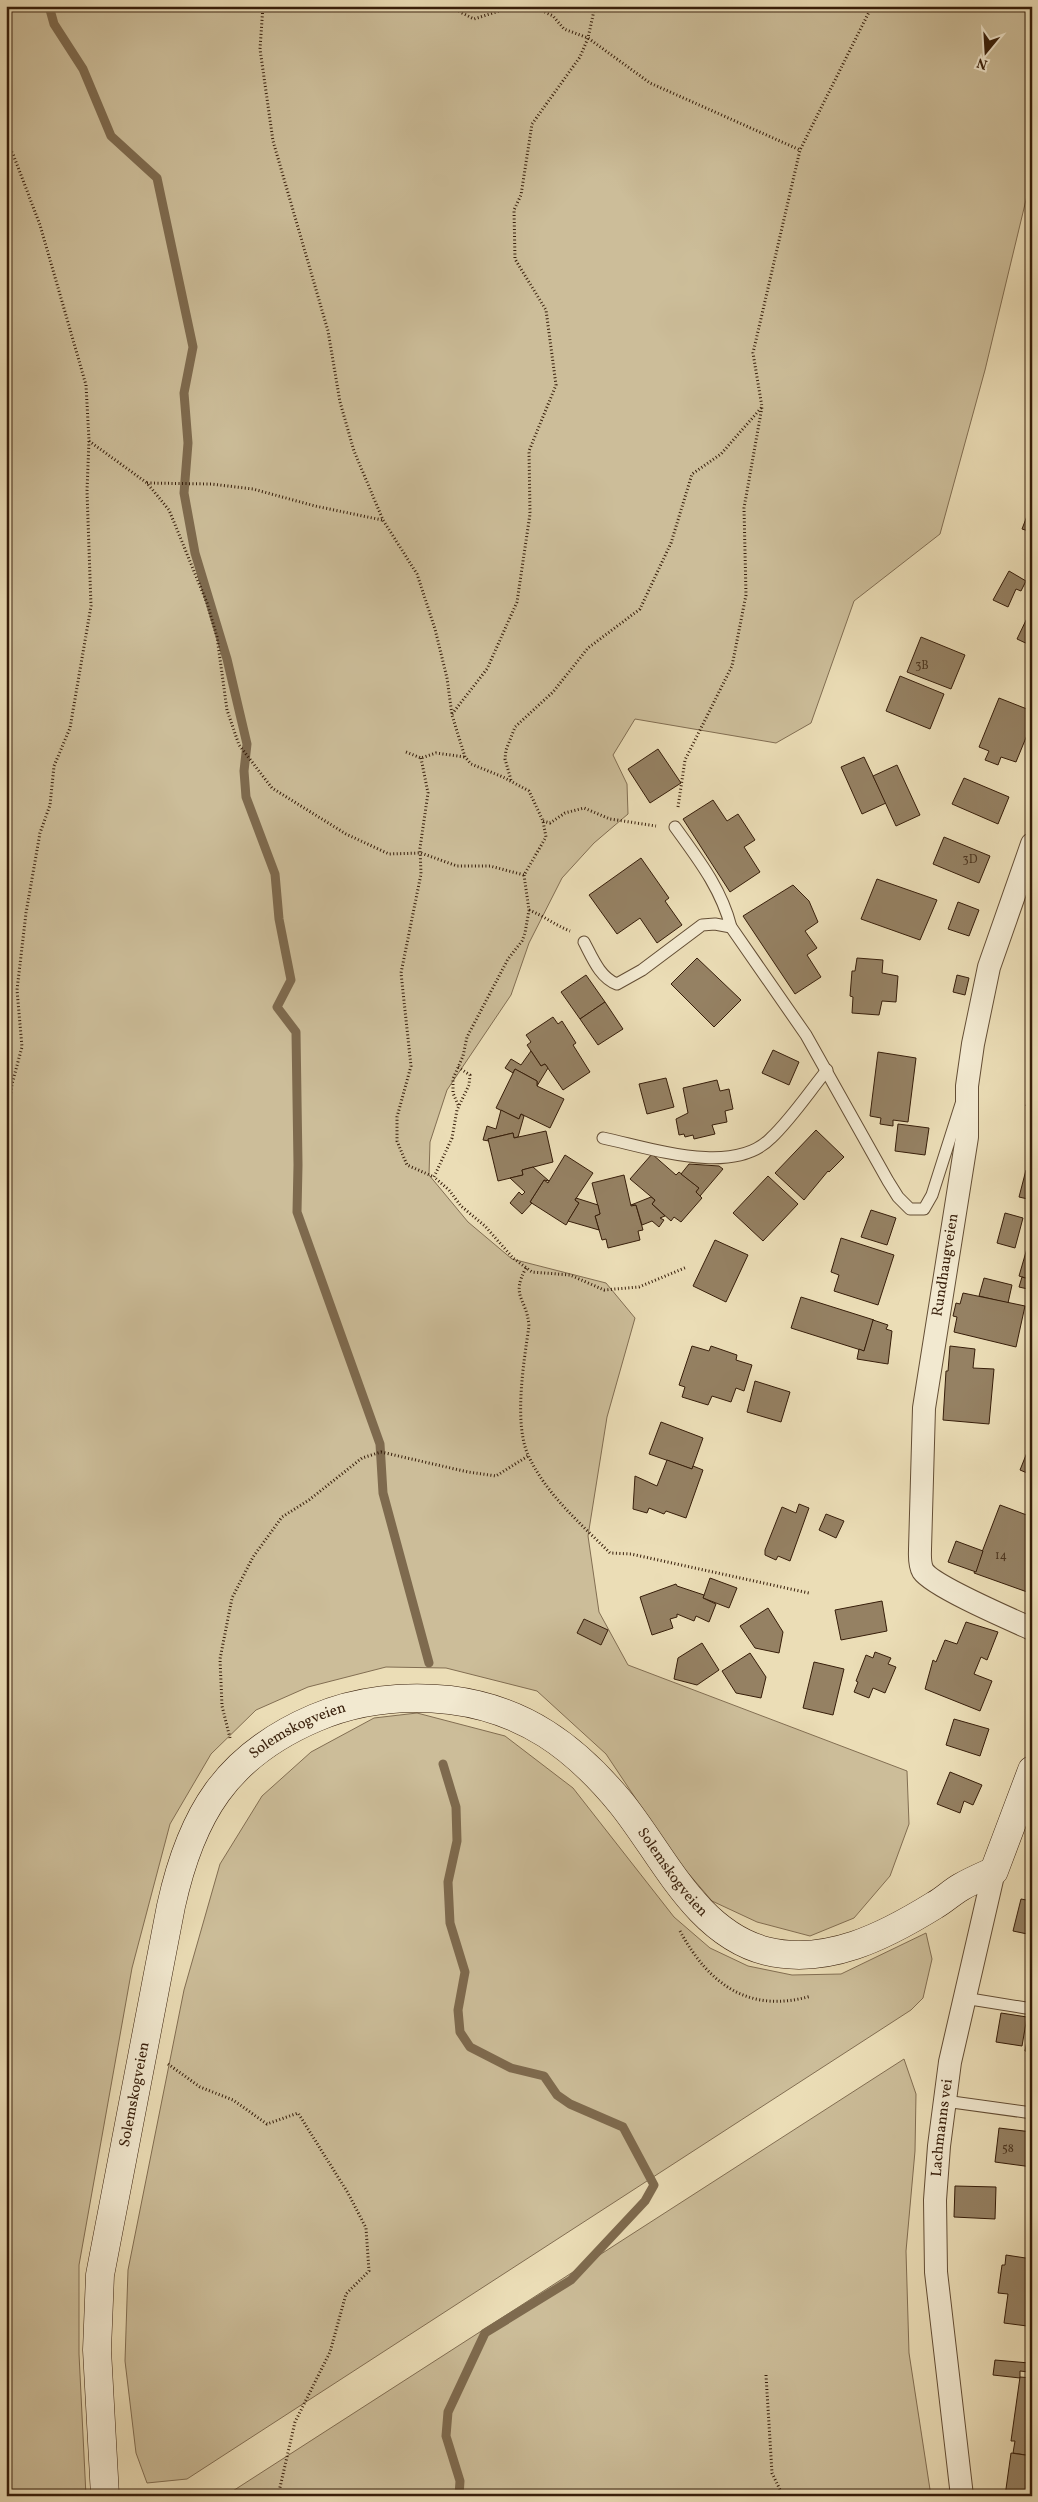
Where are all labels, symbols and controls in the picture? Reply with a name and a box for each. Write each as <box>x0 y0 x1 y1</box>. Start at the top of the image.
north arrow <box>960 28 1010 78</box>
text: N <box>975 52 990 74</box>
house number: 3B <box>915 658 929 674</box>
house number: 3D <box>963 852 978 868</box>
street label: Rundhaugveien <box>927 1212 965 1318</box>
house number: 14 <box>995 1548 1007 1564</box>
street label: Solemskogveien <box>245 1697 348 1764</box>
street label: Solemskogveien <box>632 1823 712 1922</box>
street label: Solemskogveien <box>114 2040 155 2149</box>
street label: Lachmanns vei <box>926 2078 958 2177</box>
house number: 58 <box>1002 2141 1014 2157</box>

